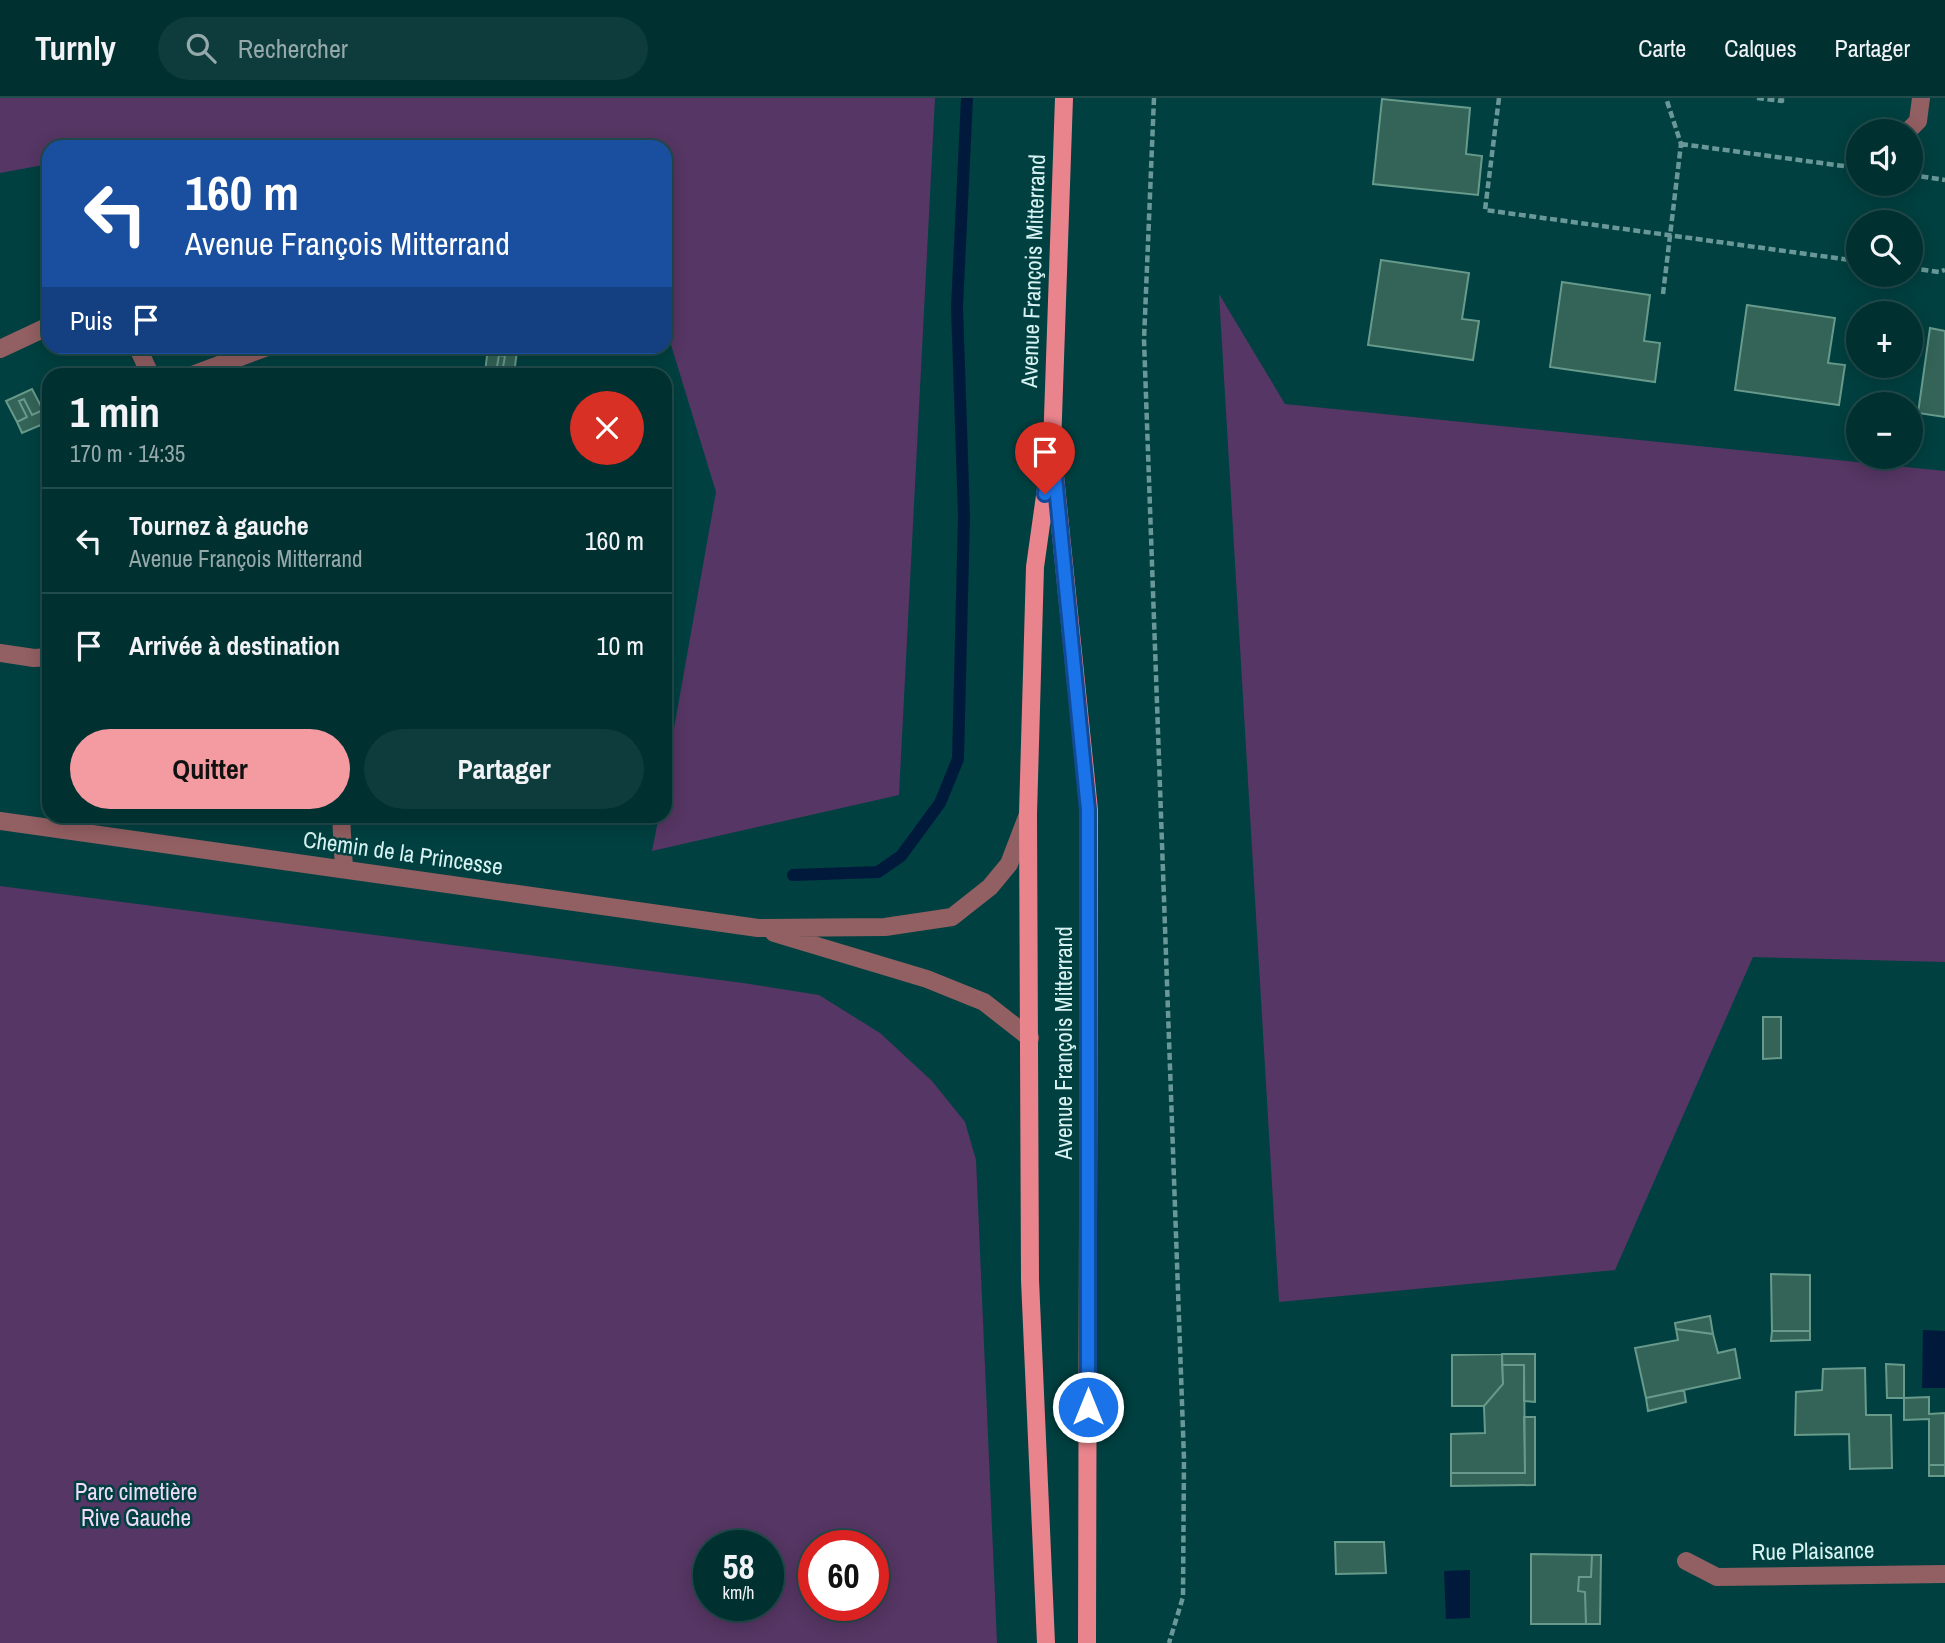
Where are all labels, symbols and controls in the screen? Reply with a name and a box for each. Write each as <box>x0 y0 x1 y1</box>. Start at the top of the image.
search box <box>158 17 648 80</box>
text: Turnly <box>35 26 116 70</box>
icon: search <box>182 29 220 67</box>
text: Rechercher <box>238 31 348 66</box>
text: Carte <box>1638 32 1686 64</box>
text: Calques <box>1724 32 1797 64</box>
text: Partager <box>1835 32 1910 64</box>
map controls <box>1846 119 1923 469</box>
button: sound <box>1846 119 1923 196</box>
street label: Avenue François Mitterrand <box>1013 154 1052 389</box>
text: 160 m <box>185 159 299 225</box>
icon: left <box>70 168 161 259</box>
button: search <box>1846 210 1923 287</box>
text: Avenue François Mitterrand <box>185 222 510 265</box>
icon: arrive <box>127 301 165 339</box>
button: + <box>1846 301 1923 378</box>
text: Puis <box>70 303 113 338</box>
text: 1 min <box>70 384 160 440</box>
button: close <box>570 391 644 465</box>
button: − <box>1846 392 1923 469</box>
pin <box>1015 422 1075 494</box>
icon: arrive <box>1026 433 1064 471</box>
text: 170 m · 14:35 <box>70 438 185 469</box>
text: Tournez à gauche <box>129 508 309 543</box>
icon: left <box>70 522 108 560</box>
text: 160 m <box>585 523 644 558</box>
text: Avenue François Mitterrand <box>129 543 362 574</box>
icon: arrive <box>70 627 108 665</box>
text: Arrivée à destination <box>129 628 340 663</box>
text: 10 m <box>597 628 644 663</box>
button: Quitter <box>70 729 350 809</box>
button: Partager <box>364 729 644 809</box>
street label: Chemin de la Princesse <box>301 823 505 882</box>
street label: Avenue François Mitterrand <box>1048 926 1079 1161</box>
position arrow <box>1051 1370 1125 1444</box>
park label: Parc cimetière Rive Gauche <box>75 1476 197 1533</box>
speed limit sign: 60 <box>798 1530 889 1621</box>
street label: Rue Plaisance <box>1751 1534 1875 1567</box>
text: 58 <box>723 1543 754 1590</box>
text: km/h <box>723 1580 755 1605</box>

